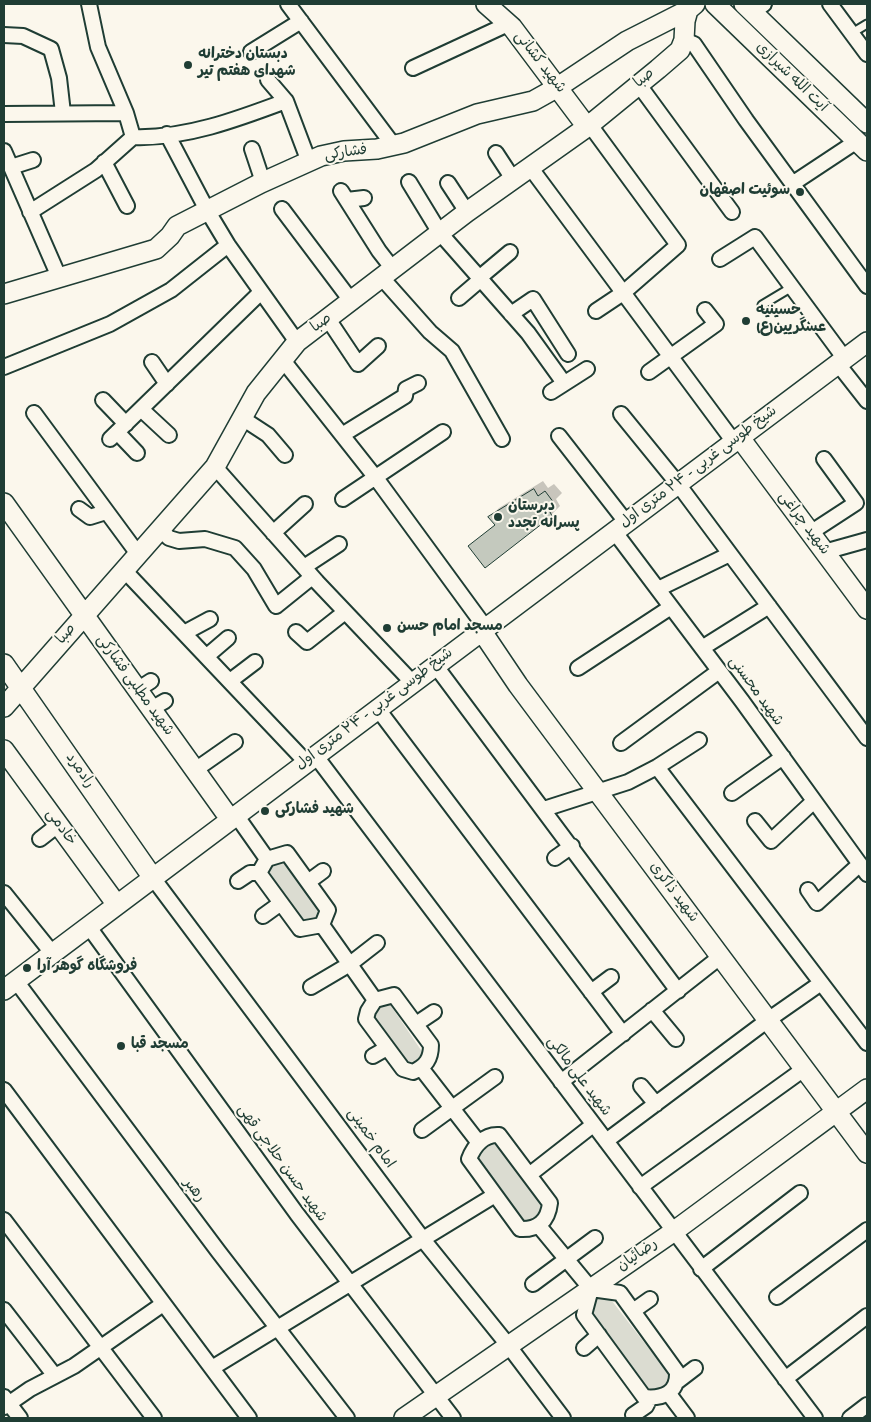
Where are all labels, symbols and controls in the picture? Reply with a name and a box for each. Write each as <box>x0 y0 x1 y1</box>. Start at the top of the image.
street label: شهید کشانی <box>509 28 569 98</box>
street label: آیت الله شیرازی <box>751 39 831 117</box>
place label: دبستان دخترانه شهدای هفتم تیر <box>198 47 295 82</box>
marker: دبستان دخترانه شهدای هفتم تیر <box>182 59 194 71</box>
street label: صبا <box>631 65 659 93</box>
street label: فشارکی <box>323 142 369 166</box>
place label: سوئیت اصفهان <box>700 183 790 201</box>
marker: سوئیت اصفهان <box>794 186 806 198</box>
place label: حسینیه عسگریین(ع) <box>756 303 826 338</box>
street label: صبا <box>308 310 336 338</box>
marker: حسینیه عسگریین(ع) <box>740 315 752 327</box>
street label: شیخ طوسی غربی - ۲۴ متری اول <box>617 403 781 533</box>
street label: شهید چراغی <box>773 489 833 559</box>
place label: دبرستان پسرانه تجدد <box>508 499 580 534</box>
marker: دبرستان پسرانه تجدد <box>492 511 504 523</box>
place label: مسجد امام حسن <box>397 619 503 637</box>
street label: صبا <box>53 621 81 649</box>
marker: مسجد امام حسن <box>381 622 393 634</box>
street label: شهید مطلبی فشارکی <box>91 632 177 740</box>
street label: شیخ طوسی غربی - ۲۴ متری اول <box>293 645 457 775</box>
street label: شهید محسنی <box>724 654 786 730</box>
street label: رادمرد <box>61 750 97 792</box>
place label: شهید فشارکی <box>275 802 354 820</box>
marker: شهید فشارکی <box>259 805 271 817</box>
street label: خادمی <box>41 806 79 850</box>
street label: شهید ذاکری <box>644 859 702 927</box>
place label: فروشگاه گوهر آرا <box>37 959 137 977</box>
marker: فروشگاه گوهر آرا <box>21 962 33 974</box>
street label: شهید علی مالکی <box>542 1033 614 1121</box>
place label: مسجد قبا <box>131 1037 189 1055</box>
marker: مسجد قبا <box>115 1040 127 1052</box>
street label: شهید حسن حلاجی قهی <box>232 1102 330 1226</box>
street label: امام خمینی <box>342 1105 398 1173</box>
street label: رهبر <box>178 1175 208 1207</box>
street label: رضائیان <box>614 1236 662 1276</box>

